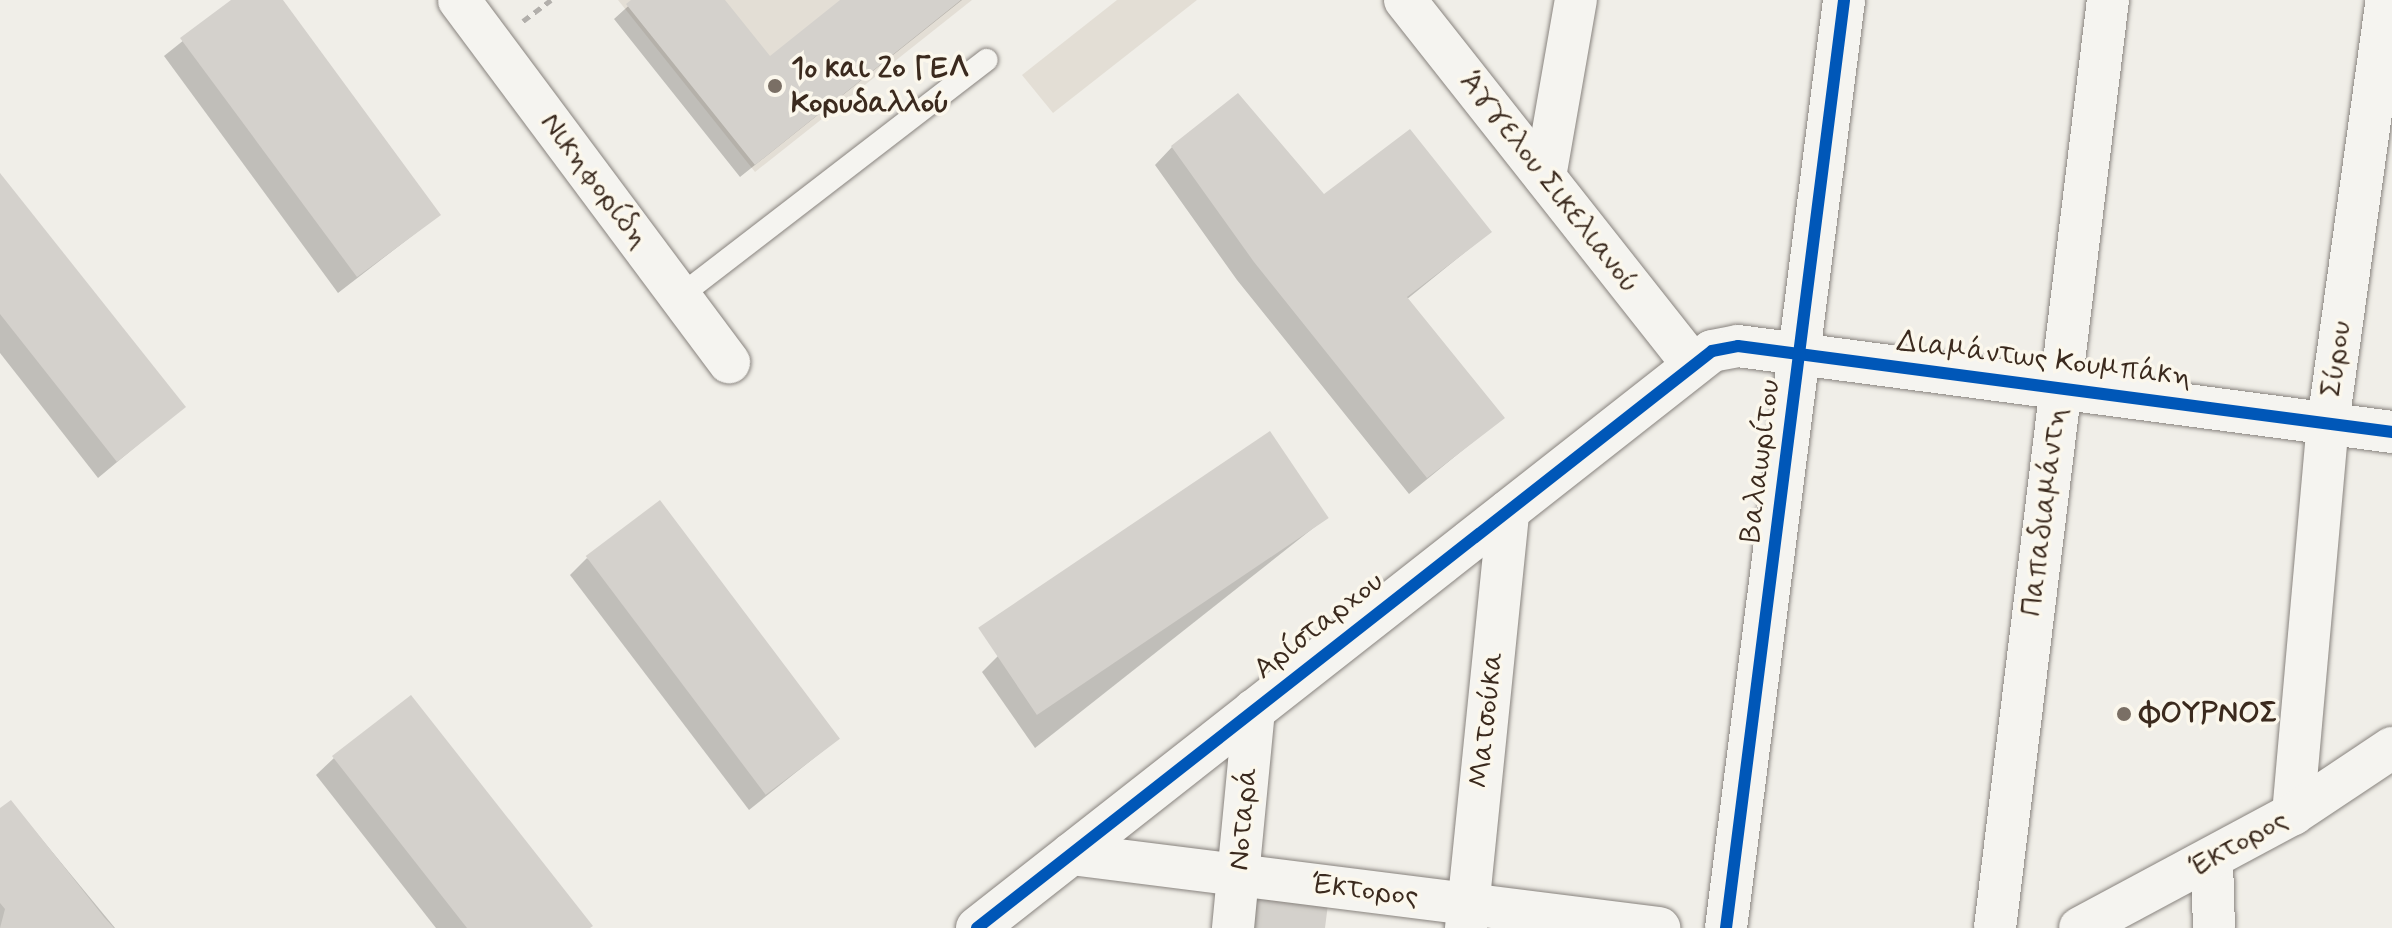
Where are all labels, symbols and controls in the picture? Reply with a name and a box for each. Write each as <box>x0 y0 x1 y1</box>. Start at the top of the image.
place label: 1o και 2ο ΓΕΛ Κορυδαλλού <box>791 51 969 122</box>
street label: Άγγελου Σικελιανού <box>1451 65 1647 301</box>
marker: 1o και 2ο ΓΕΛ Κορυδαλλού <box>766 77 784 95</box>
street label: Νικηφορίδη <box>531 106 657 256</box>
street label: Σύρου <box>2314 319 2360 399</box>
street label: Διαμάντως Κουμπάκη <box>1895 324 2193 396</box>
street label: Βαλαωρίτου <box>1733 377 1789 545</box>
street label: Παπαδιαμάντη <box>2014 405 2076 619</box>
street label: Αρίσταρχου <box>1247 564 1391 688</box>
street label: Ματσούκα <box>1462 650 1512 790</box>
place label: ΦΟΥΡΝΟΣ <box>2140 696 2278 732</box>
marker: ΦΟΥΡΝΟΣ <box>2115 705 2133 723</box>
street label: Νοταρά <box>1222 766 1266 872</box>
street label: Έκτορος <box>2183 802 2295 886</box>
street label: Έκτορος <box>1310 867 1420 915</box>

